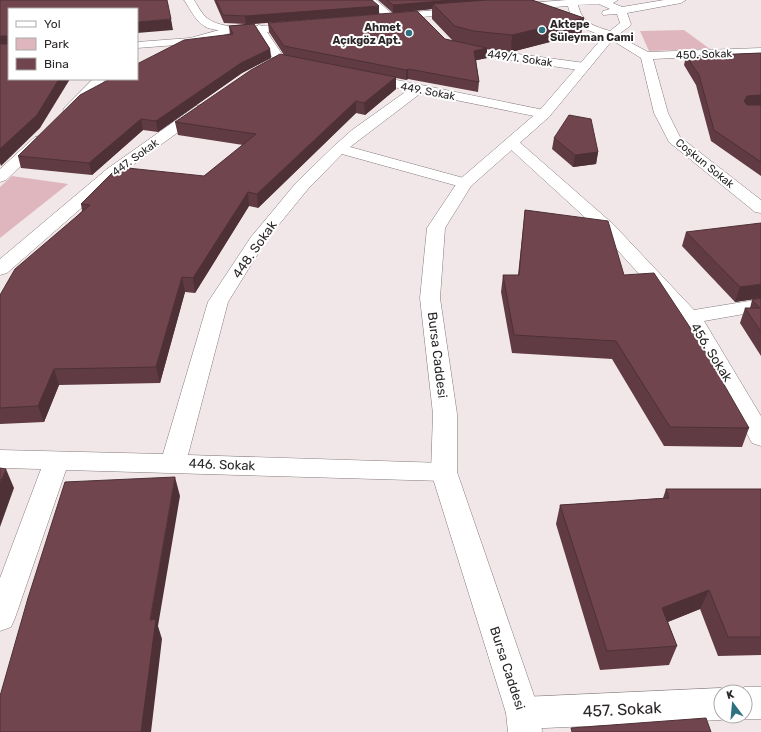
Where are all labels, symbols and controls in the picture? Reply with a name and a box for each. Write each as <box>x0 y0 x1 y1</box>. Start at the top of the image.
legend <box>8 8 138 80</box>
text: Yol <box>44 17 61 31</box>
place label: Aktepe Süleyman Cami <box>550 18 634 44</box>
place label: Ahmet Açıkgöz Apt. <box>333 21 401 47</box>
marker: Aktepe Süleyman Cami <box>537 25 547 35</box>
marker: Ahmet Açıkgöz Apt. <box>404 28 414 38</box>
text: Park <box>44 37 70 51</box>
street label: 450. Sokak <box>676 47 733 62</box>
street label: 449/1. Sokak <box>487 48 554 70</box>
text: Bina <box>44 57 69 71</box>
street label: 449. Sokak <box>400 80 457 103</box>
street label: 447. Sokak <box>109 136 161 179</box>
street label: Coşkun Sokak <box>673 136 737 191</box>
street label: 448. Sokak <box>229 217 280 281</box>
street label: Bursa Caddesi <box>425 311 450 399</box>
street label: 456. Sokak <box>688 320 736 385</box>
street label: 446. Sokak <box>189 456 256 473</box>
street label: Bursa Caddesi <box>487 625 528 712</box>
north arrow <box>713 684 753 724</box>
text: K <box>725 687 736 702</box>
street label: 457. Sokak <box>582 698 663 721</box>

